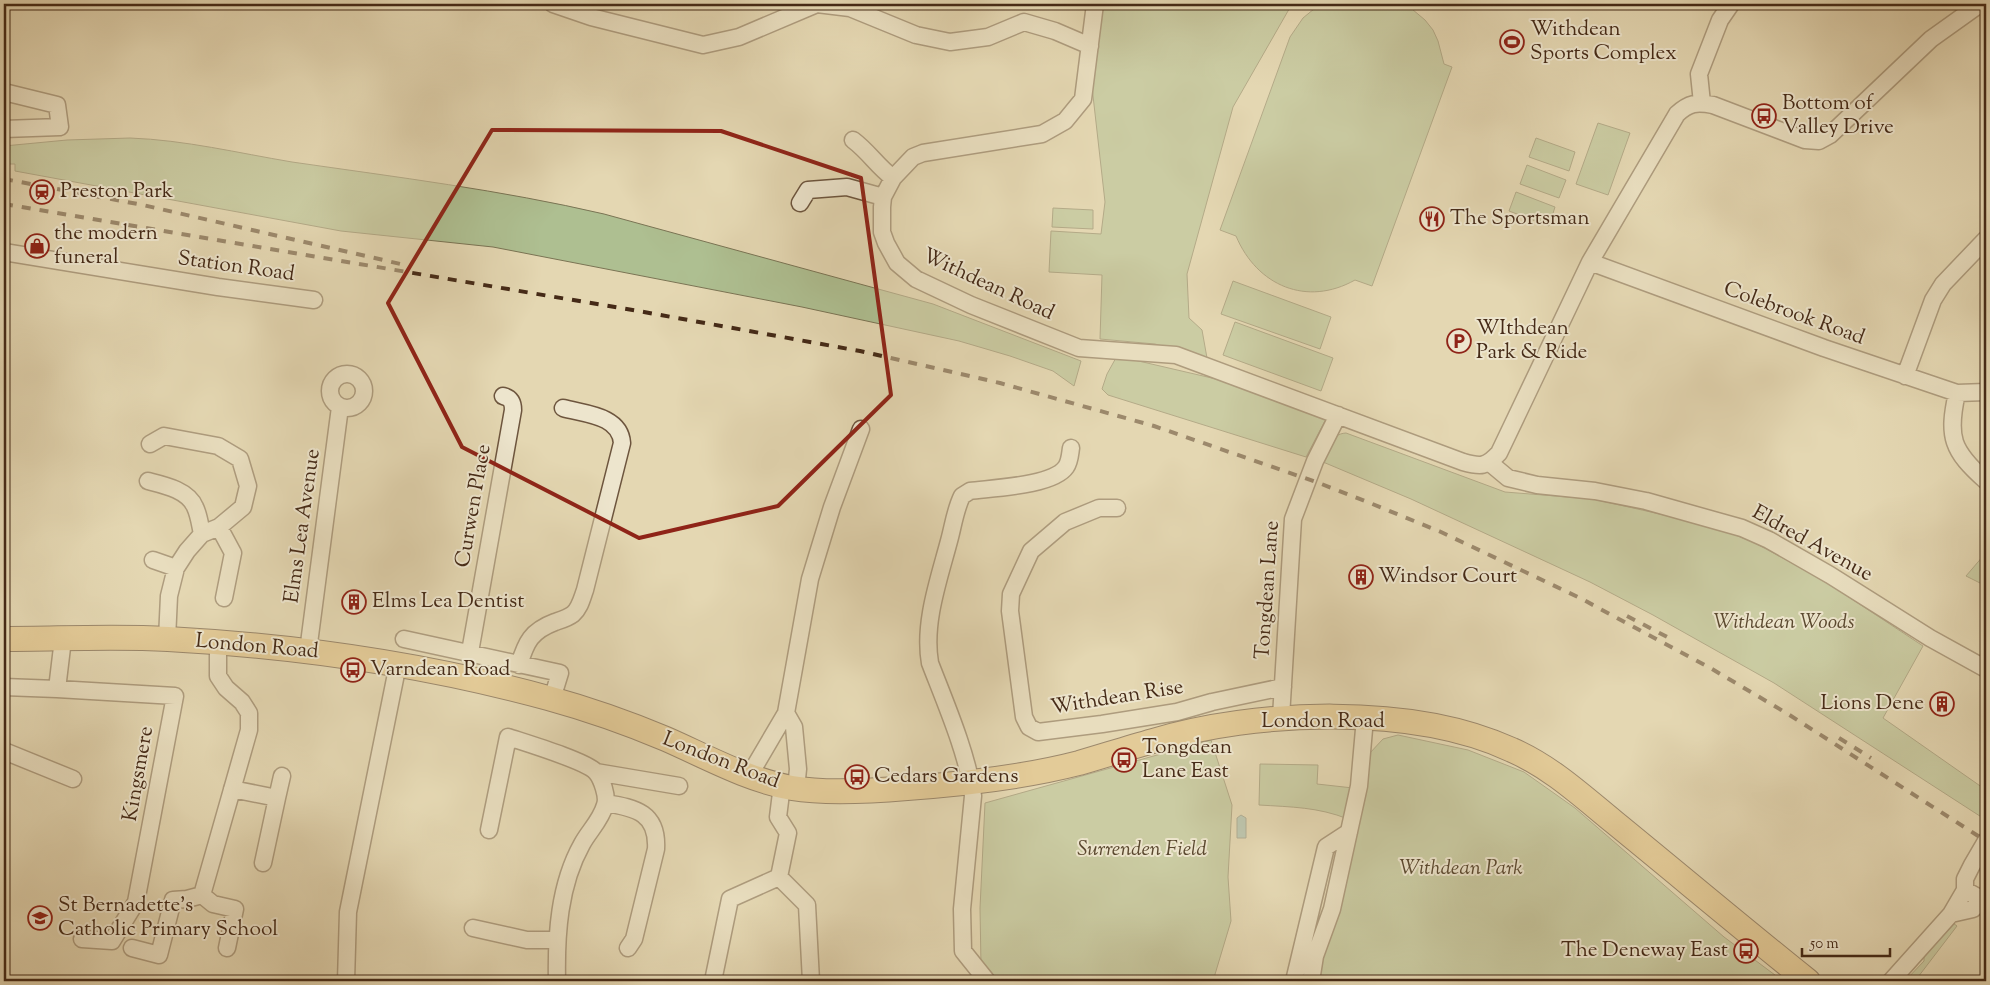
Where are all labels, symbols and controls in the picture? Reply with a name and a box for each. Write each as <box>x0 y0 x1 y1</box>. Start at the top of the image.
place label: Withdean Sports Complex <box>1530 15 1677 69</box>
sports icon: Withdean Sports Complex <box>1499 29 1525 55</box>
place label: Bottom of Valley Drive <box>1782 89 1894 143</box>
bus stop icon: Bottom of Valley Drive <box>1751 103 1777 129</box>
place label: Preston Park <box>60 177 174 207</box>
station icon: Preston Park <box>29 179 55 205</box>
place label: The Sportsman <box>1450 204 1590 234</box>
restaurant icon: The Sportsman <box>1419 206 1445 232</box>
place label: the modern funeral <box>54 219 158 273</box>
shop icon: the modern funeral <box>24 233 50 259</box>
street label: Withdean Road <box>917 241 1059 329</box>
street label: Station Road <box>176 244 297 290</box>
street label: Colebrook Road <box>1719 275 1869 354</box>
place label: WIthdean Park & Ride <box>1476 314 1587 368</box>
parking icon: WIthdean Park & Ride <box>1446 328 1472 354</box>
street label: Curwen Place <box>448 442 500 570</box>
street label: Elms Lea Avenue <box>277 447 329 605</box>
street label: Eldred Avenue <box>1746 498 1878 590</box>
street label: Tongdean Lane <box>1248 520 1288 660</box>
place label: Windsor Court <box>1378 562 1517 592</box>
building icon: Windsor Court <box>1348 564 1374 590</box>
place label: Elms Lea Dentist <box>372 587 524 617</box>
building icon: Elms Lea Dentist <box>341 589 367 615</box>
park label: Withdean Woods <box>1714 608 1855 638</box>
street label: London Road <box>194 627 320 667</box>
place label: Varndean Road <box>370 655 511 685</box>
bus stop icon: Varndean Road <box>340 657 366 683</box>
street label: Withdean Rise <box>1048 673 1186 723</box>
place label: Lions Dene <box>1820 689 1924 719</box>
building icon: Lions Dene <box>1929 691 1955 717</box>
street label: London Road <box>1261 707 1385 737</box>
street label: Kingsmere <box>116 724 162 824</box>
street label: London Road <box>658 725 784 797</box>
place label: Tongdean Lane East <box>1142 733 1232 787</box>
bus stop icon: Tongdean Lane East <box>1111 747 1137 773</box>
place label: Cedars Gardens <box>874 762 1019 792</box>
bus stop icon: Cedars Gardens <box>844 764 870 790</box>
park label: Surrenden Field <box>1077 835 1207 865</box>
park label: Withdean Park <box>1399 854 1523 884</box>
place label: St Bernadette's Catholic Primary School <box>58 891 278 945</box>
school or university icon: St Bernadette's Catholic Primary School <box>27 905 53 931</box>
scale bar <box>1802 925 1890 957</box>
text: 50 m <box>1809 934 1839 955</box>
place label: The Deneway East <box>1561 936 1728 966</box>
bus stop icon: The Deneway East <box>1733 938 1759 964</box>

